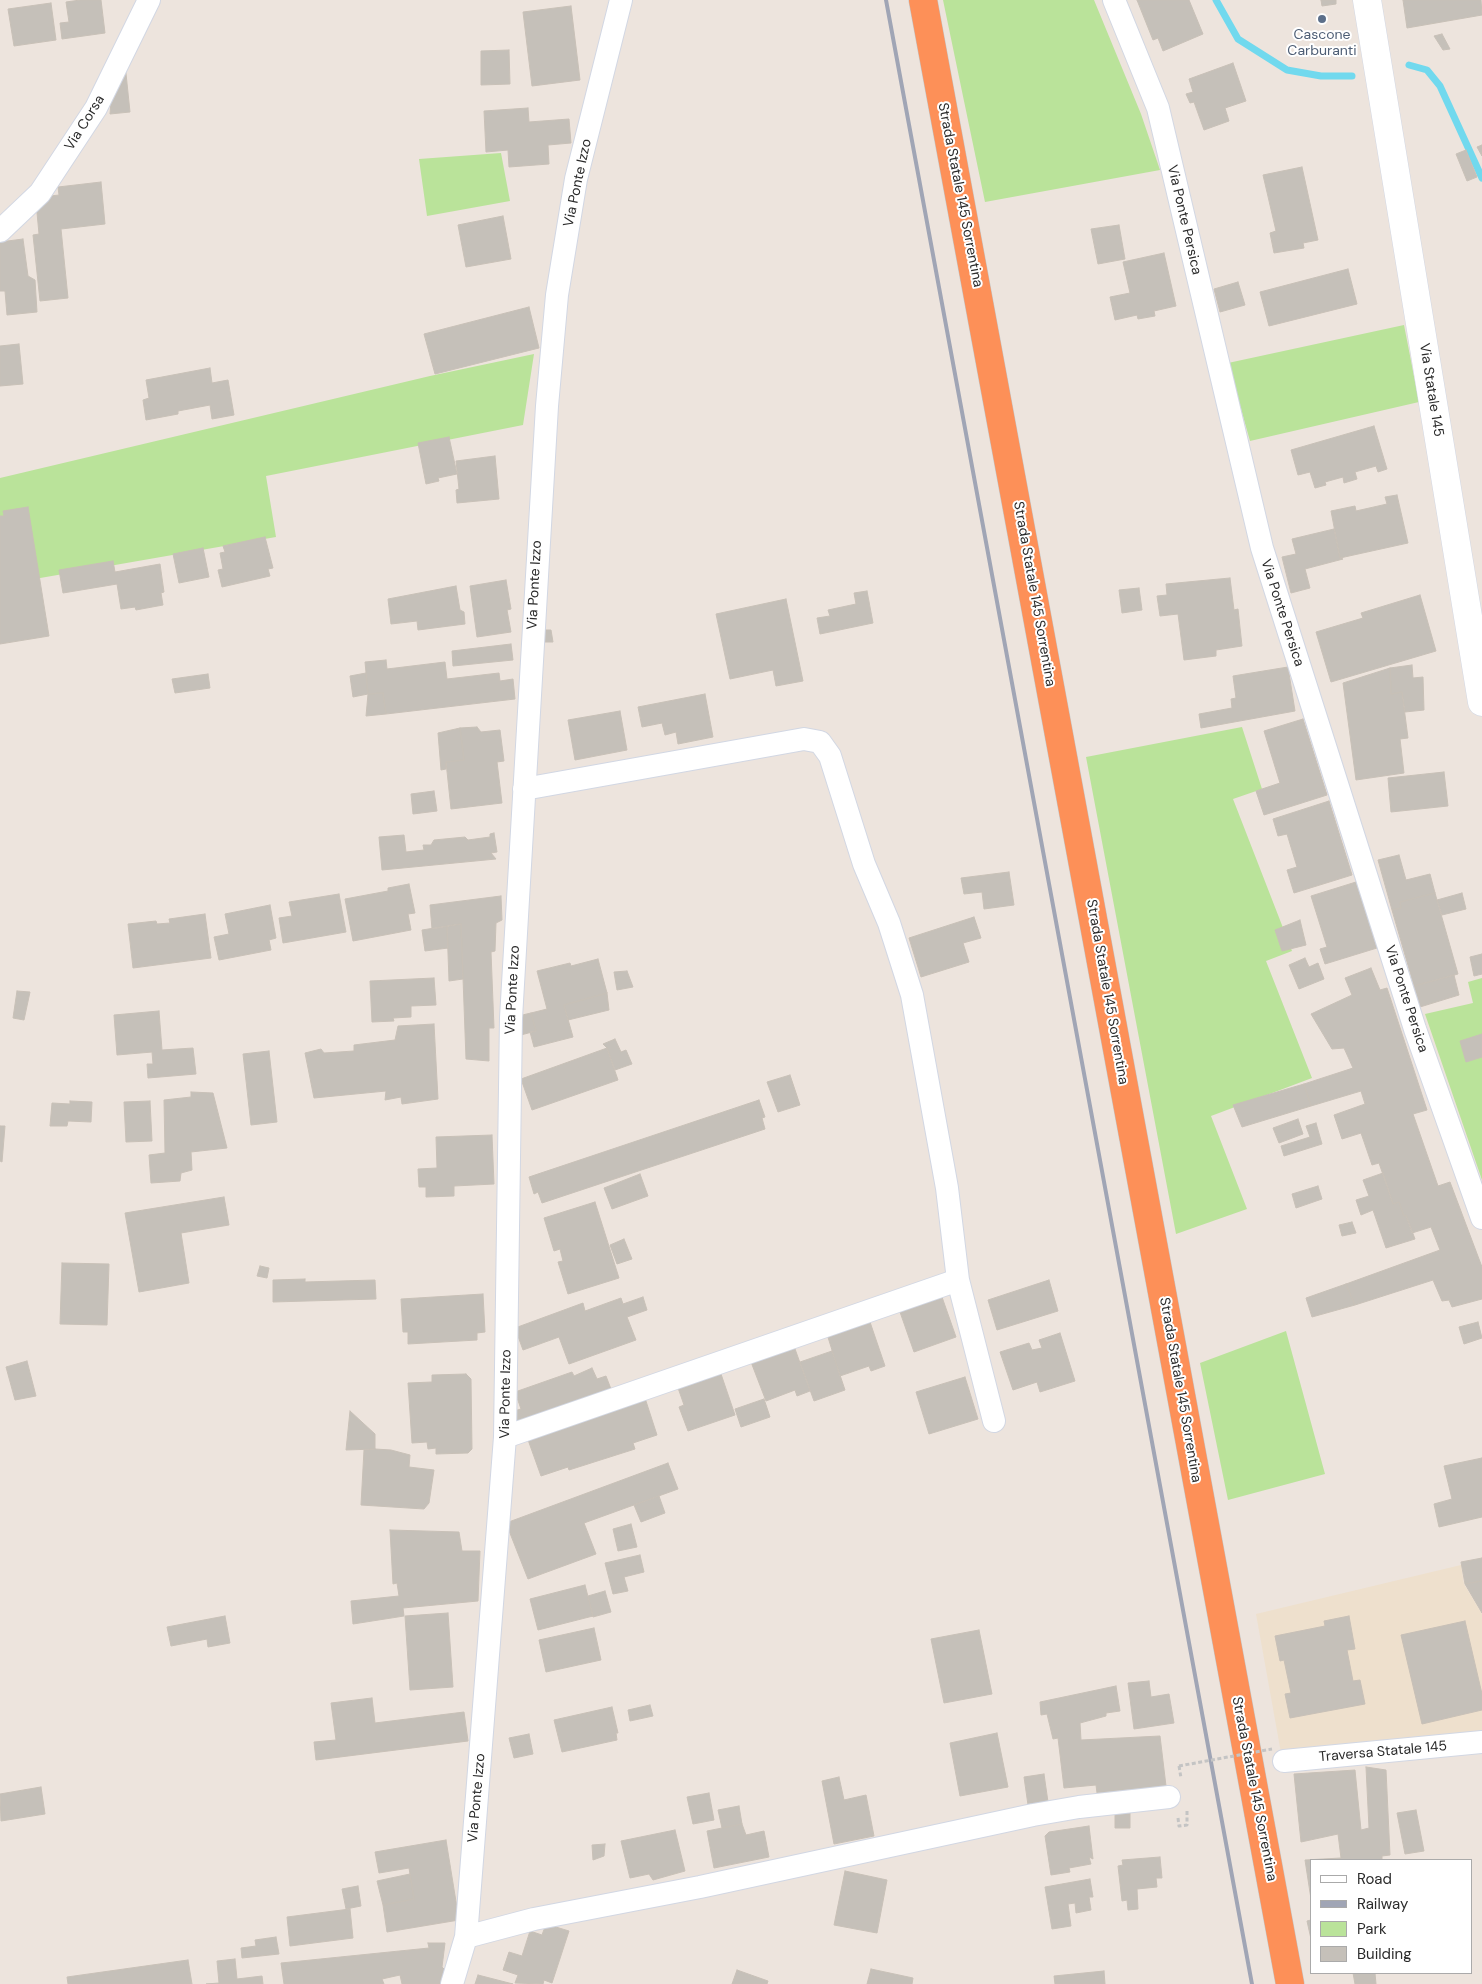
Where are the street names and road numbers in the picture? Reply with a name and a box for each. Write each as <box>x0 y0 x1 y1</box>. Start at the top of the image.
street label: Via Corsa <box>61 92 109 154</box>
street label: Strada Statale 145 Sorrentina <box>934 101 986 289</box>
street label: Via Ponte Izzo <box>560 137 596 229</box>
street label: Via Ponte Persica <box>1163 164 1205 276</box>
street label: Via Statale 145 <box>1415 342 1447 438</box>
street label: Strada Statale 145 Sorrentina <box>1009 500 1059 688</box>
street label: Via Ponte Izzo <box>524 540 546 630</box>
street label: Via Ponte Persica <box>1257 557 1307 669</box>
street label: Strada Statale 145 Sorrentina <box>1082 898 1132 1086</box>
street label: Via Ponte Persica <box>1381 943 1431 1055</box>
street label: Via Ponte Izzo <box>502 945 524 1035</box>
street label: Strada Statale 145 Sorrentina <box>1155 1296 1205 1484</box>
street label: Via Ponte Izzo <box>497 1349 515 1439</box>
street label: Strada Statale 145 Sorrentina <box>1228 1695 1280 1883</box>
street label: Traversa Statale 145 <box>1318 1738 1448 1766</box>
street label: Via Ponte Izzo <box>465 1753 489 1843</box>

